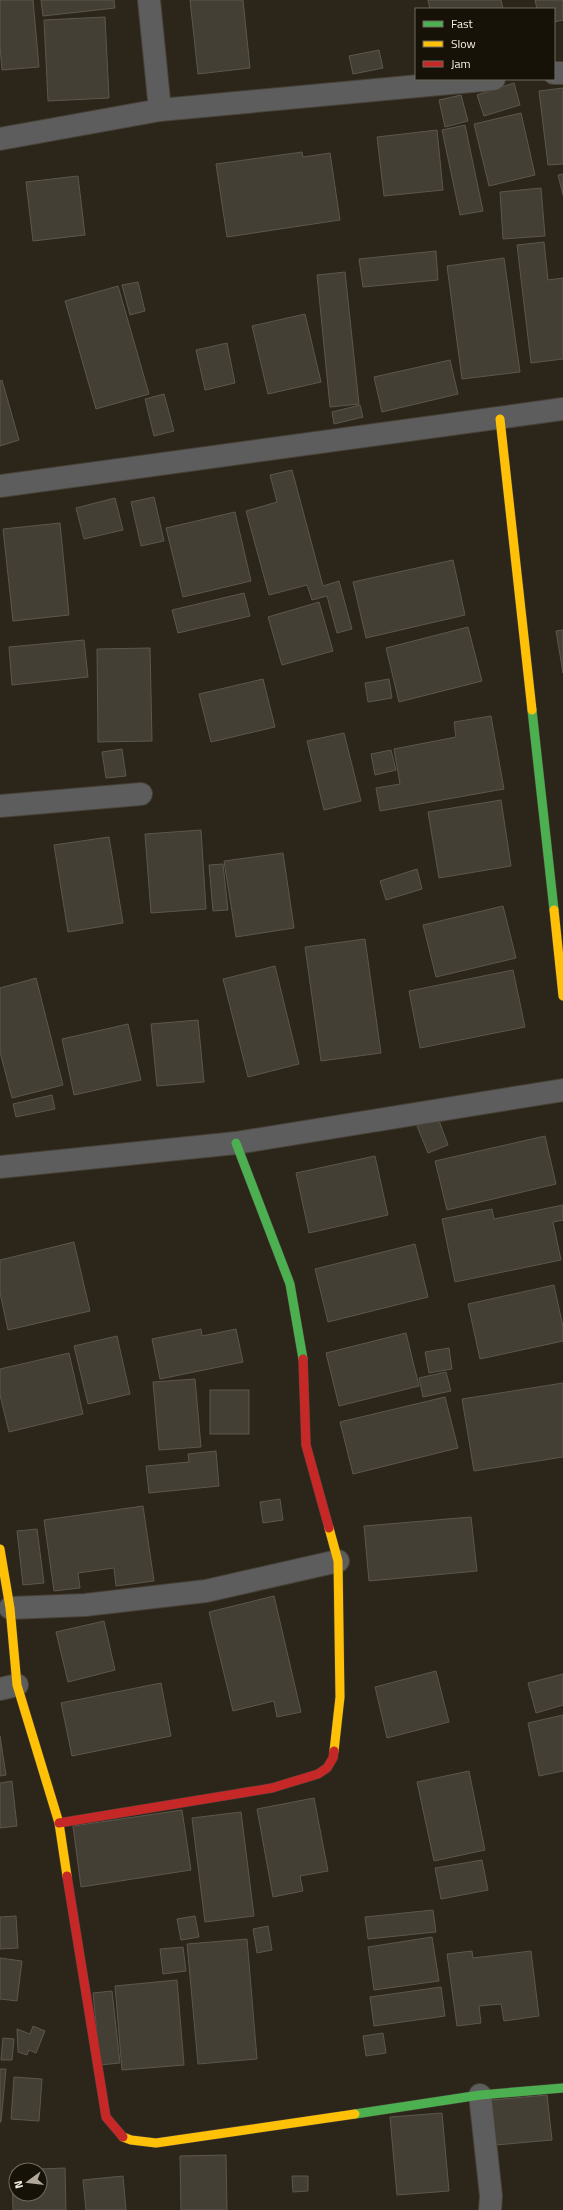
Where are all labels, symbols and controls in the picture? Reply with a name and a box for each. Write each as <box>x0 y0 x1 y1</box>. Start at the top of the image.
legend <box>415 8 555 80</box>
text: Fast <box>451 14 474 33</box>
text: Slow <box>451 34 476 53</box>
text: Jam <box>451 54 471 73</box>
north arrow <box>8 2162 48 2202</box>
text: N <box>10 2179 27 2190</box>

